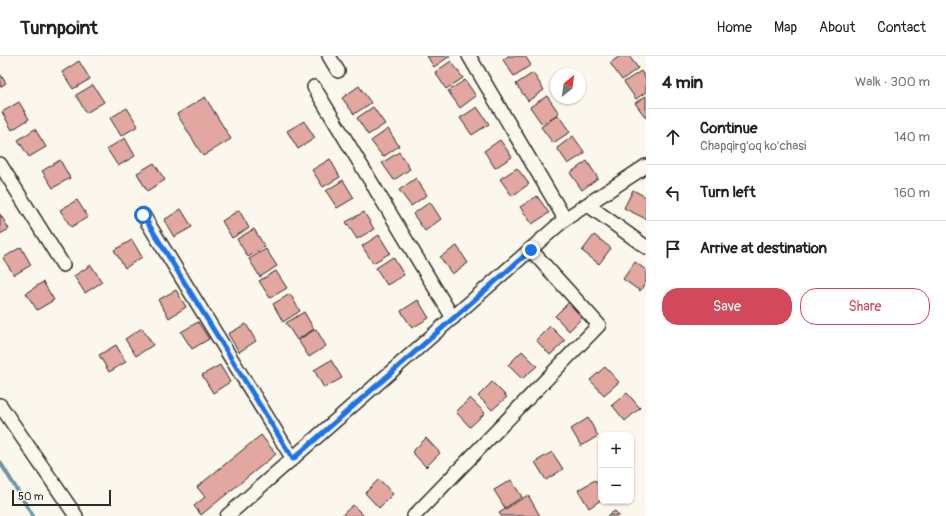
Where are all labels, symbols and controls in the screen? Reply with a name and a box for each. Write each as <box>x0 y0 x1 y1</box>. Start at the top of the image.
text: Turnpoint <box>20 16 98 40</box>
text: Home <box>717 19 752 36</box>
text: Map <box>774 19 797 36</box>
text: About <box>819 19 855 36</box>
text: Contact <box>877 19 926 36</box>
north arrow <box>550 68 586 104</box>
text: 4 min <box>662 72 703 93</box>
text: Walk · 300 m <box>855 74 930 90</box>
text: Continue <box>700 119 758 138</box>
icon: ahead <box>662 126 684 148</box>
text: 140 m <box>894 129 930 145</box>
text: Chapqirg'oq ko'chasi <box>700 138 806 154</box>
icon: left <box>662 182 684 204</box>
text: Turn left <box>700 183 756 202</box>
text: 160 m <box>894 185 930 201</box>
route start <box>134 206 152 224</box>
icon: arrive <box>662 238 684 260</box>
text: Arrive at destination <box>700 239 827 258</box>
route end <box>522 241 540 259</box>
button: Save <box>662 288 792 325</box>
button: Share <box>800 288 930 325</box>
map controls <box>598 432 634 504</box>
button: + <box>598 432 634 468</box>
button: − <box>598 468 634 504</box>
scale bar <box>12 488 111 507</box>
text: 50 m <box>18 490 44 503</box>

